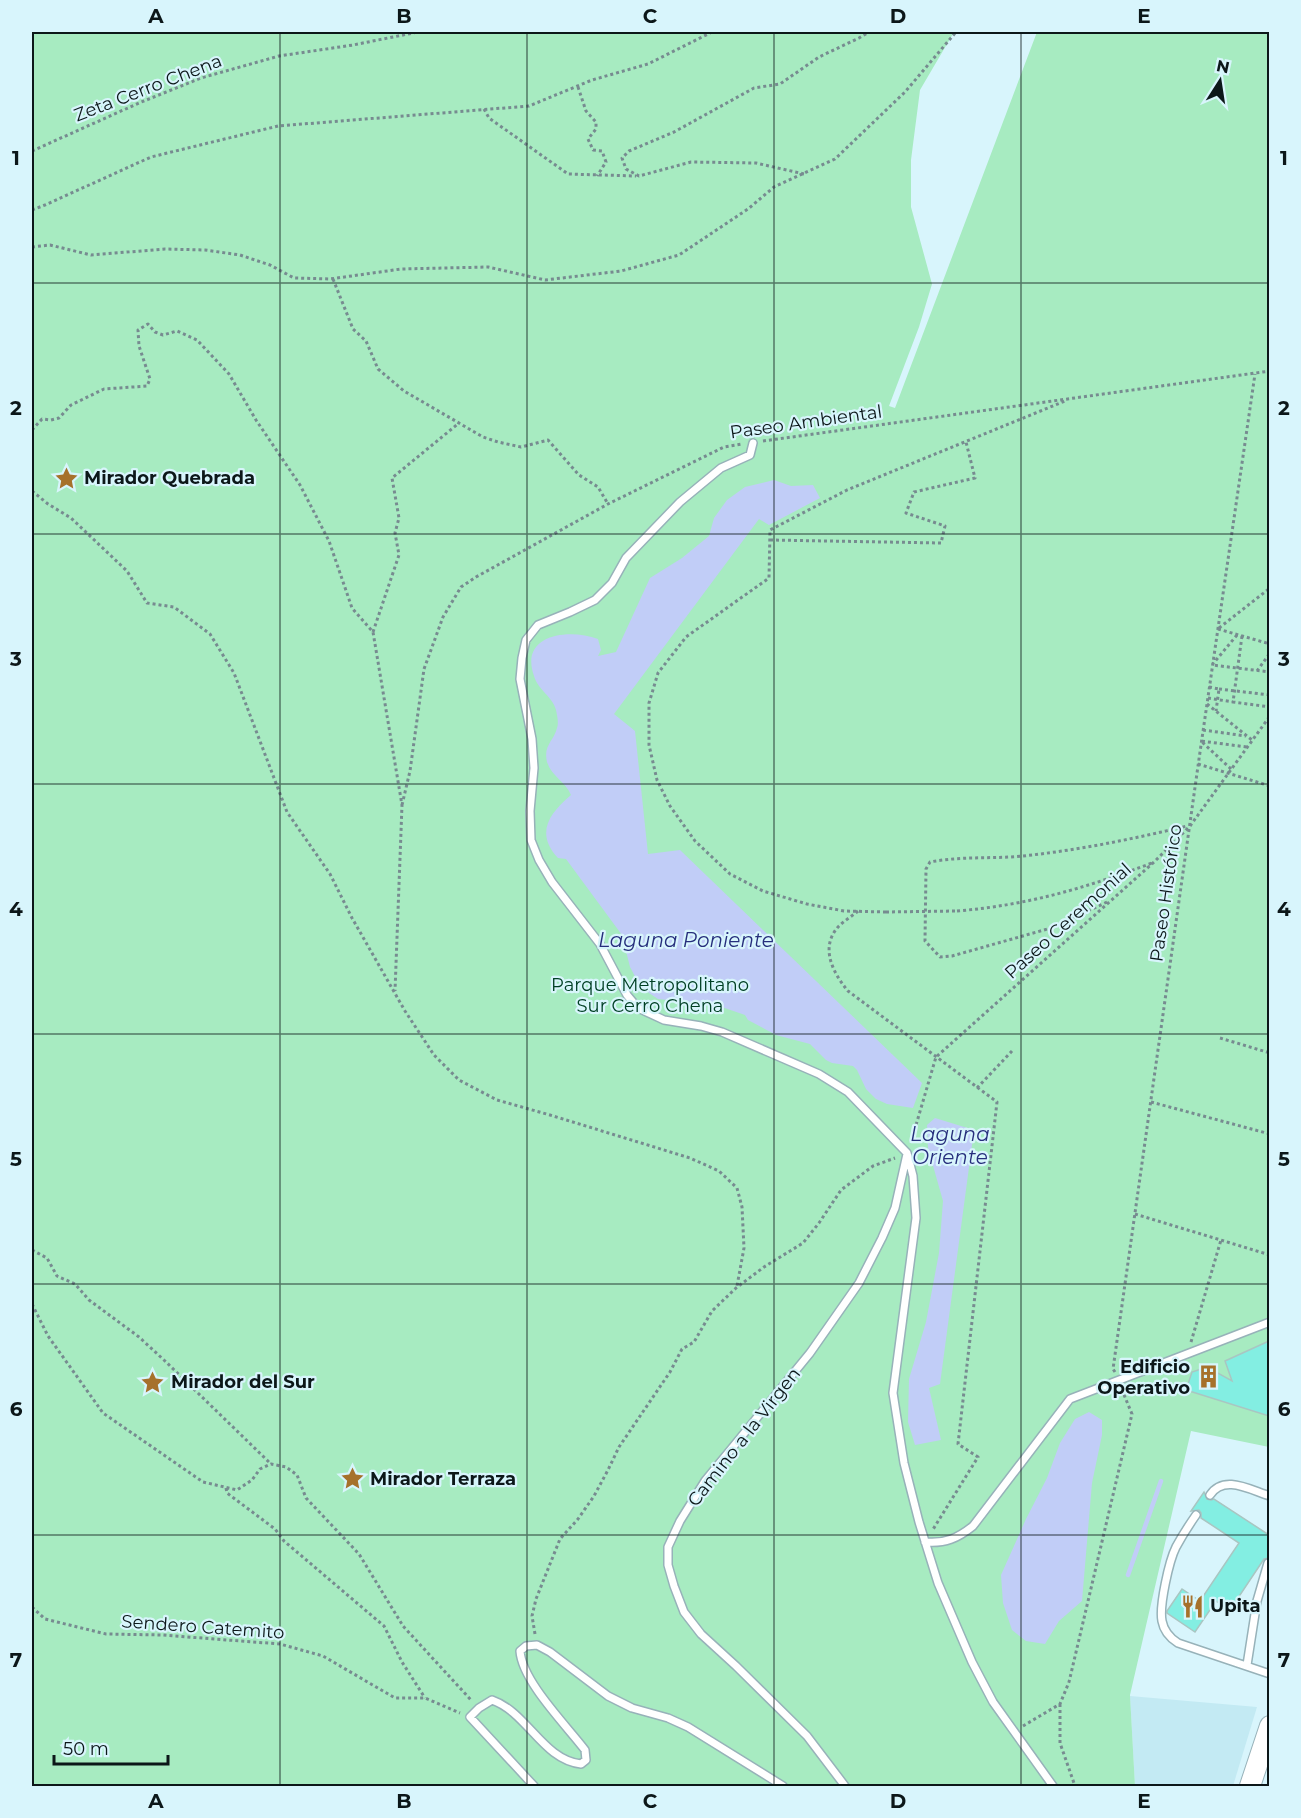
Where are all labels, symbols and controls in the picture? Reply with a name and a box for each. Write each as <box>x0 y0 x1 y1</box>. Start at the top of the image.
text: A <box>147 4 164 28</box>
text: B <box>396 4 412 28</box>
text: C <box>643 4 658 28</box>
text: D <box>890 4 906 28</box>
text: E <box>1137 4 1151 28</box>
street label: Zeta Cerro Chena <box>71 50 225 126</box>
north arrow <box>1190 51 1250 111</box>
text: N <box>1215 56 1231 77</box>
text: 1 <box>12 146 20 170</box>
text: 1 <box>1280 146 1288 170</box>
text: 2 <box>10 396 22 420</box>
text: 2 <box>1278 396 1290 420</box>
street label: Paseo Ambiental <box>728 400 884 444</box>
place icon: Mirador Quebrada <box>53 465 79 491</box>
place label: Mirador Quebrada <box>84 467 255 489</box>
text: 3 <box>9 647 22 671</box>
text: 3 <box>1277 647 1290 671</box>
street label: Paseo Histórico <box>1145 823 1187 963</box>
street label: Paseo Ceremonial <box>1000 858 1136 984</box>
text: 4 <box>9 897 23 921</box>
text: 4 <box>1277 897 1291 921</box>
water label: Laguna Poniente <box>598 928 774 952</box>
park label: Parque Metropolitano Sur Cerro Chena <box>551 974 749 1017</box>
water label: Laguna Oriente <box>910 1122 990 1169</box>
text: 5 <box>10 1147 22 1171</box>
text: 5 <box>1278 1147 1290 1171</box>
place label: Edificio Operativo <box>1097 1356 1190 1399</box>
street label: Camino a la Virgen <box>683 1363 805 1511</box>
building icon: Edificio Operativo <box>1195 1364 1221 1390</box>
place icon: Mirador del Sur <box>140 1369 166 1395</box>
place label: Mirador del Sur <box>171 1371 315 1393</box>
text: 6 <box>10 1397 23 1421</box>
text: 6 <box>1278 1397 1291 1421</box>
place icon: Mirador Terraza <box>339 1466 365 1492</box>
place label: Mirador Terraza <box>370 1468 516 1490</box>
restaurant icon: Upita <box>1179 1593 1205 1619</box>
place label: Upita <box>1210 1595 1261 1617</box>
street label: Sendero Catemito <box>121 1610 285 1644</box>
text: 7 <box>10 1648 22 1672</box>
text: 7 <box>1278 1648 1290 1672</box>
scale bar <box>54 1728 168 1766</box>
text: 50 m <box>63 1738 109 1760</box>
text: A <box>147 1789 164 1813</box>
text: B <box>396 1789 412 1813</box>
text: C <box>643 1789 658 1813</box>
text: D <box>890 1789 906 1813</box>
text: E <box>1137 1789 1151 1813</box>

